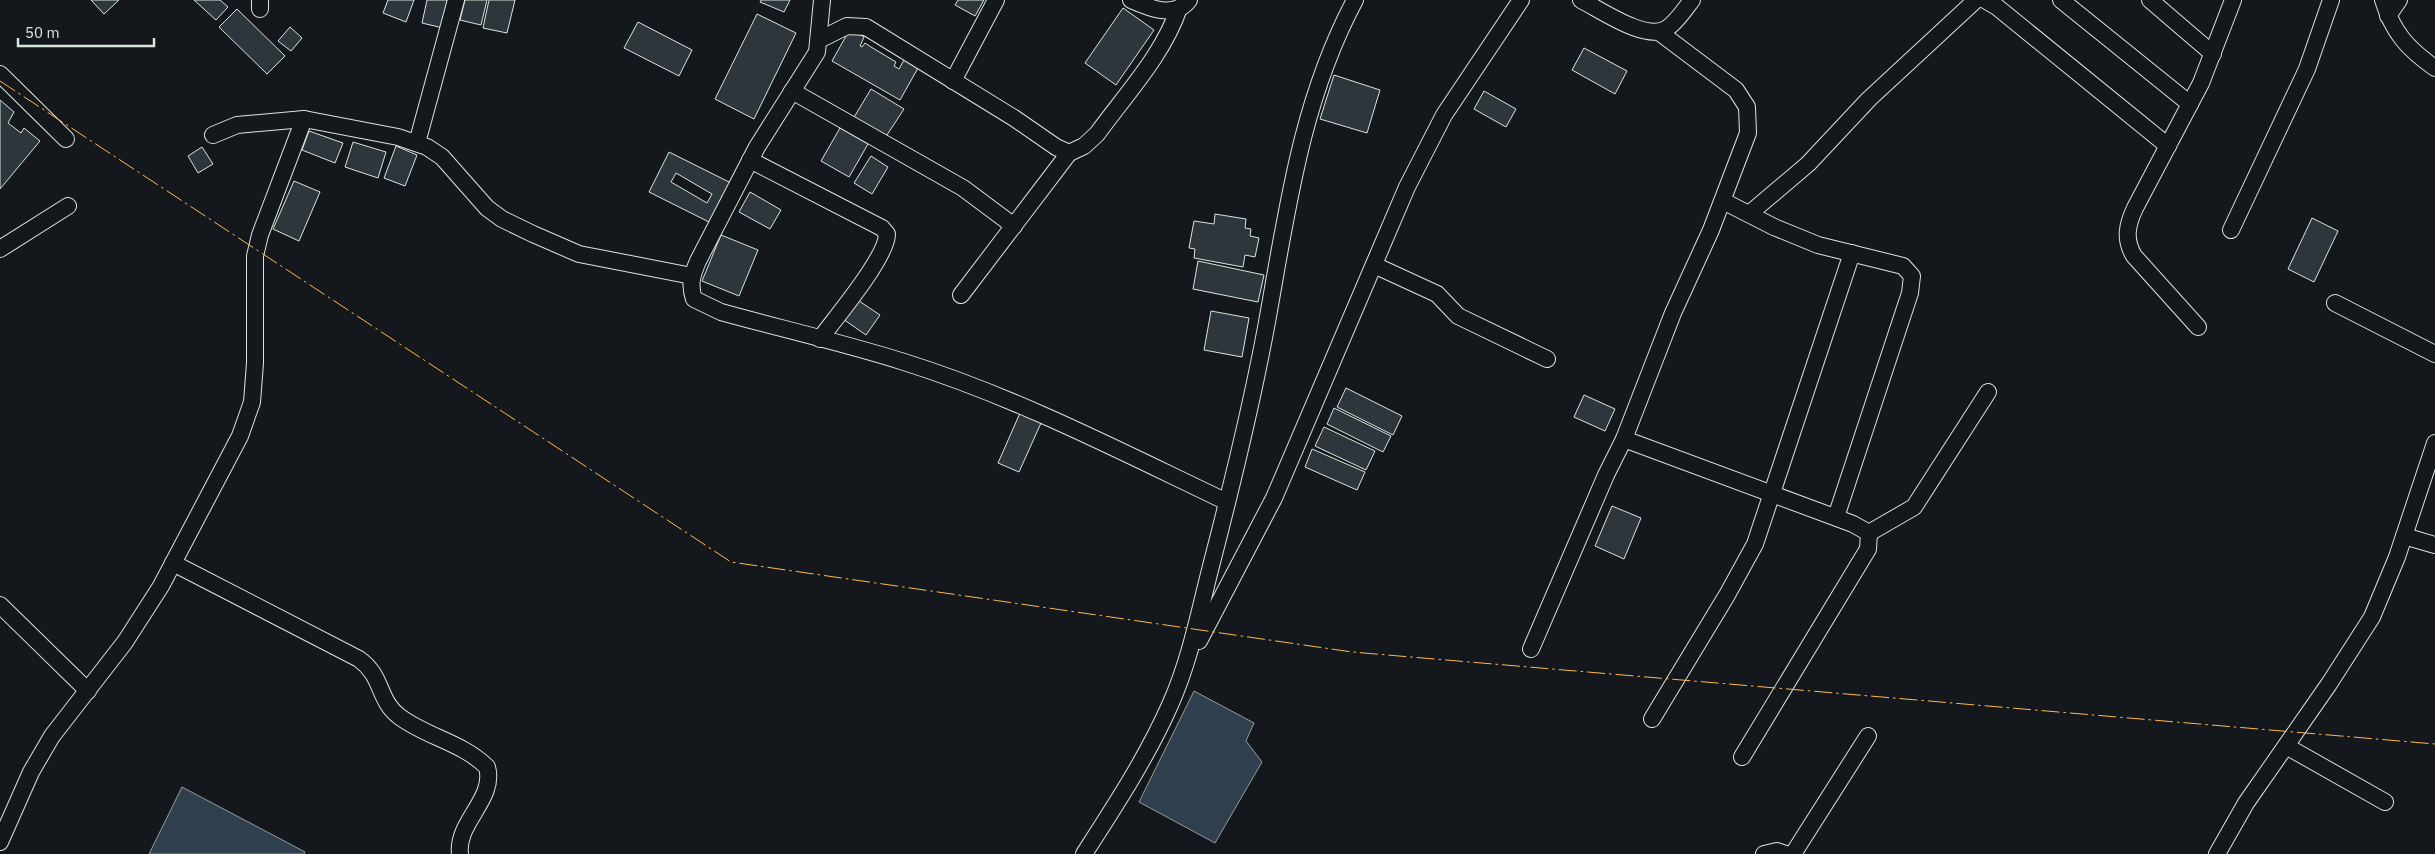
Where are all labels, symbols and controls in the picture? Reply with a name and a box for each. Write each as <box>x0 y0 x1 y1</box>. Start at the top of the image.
scale bar <box>18 15 154 47</box>
text: 50 m <box>25 23 60 42</box>

